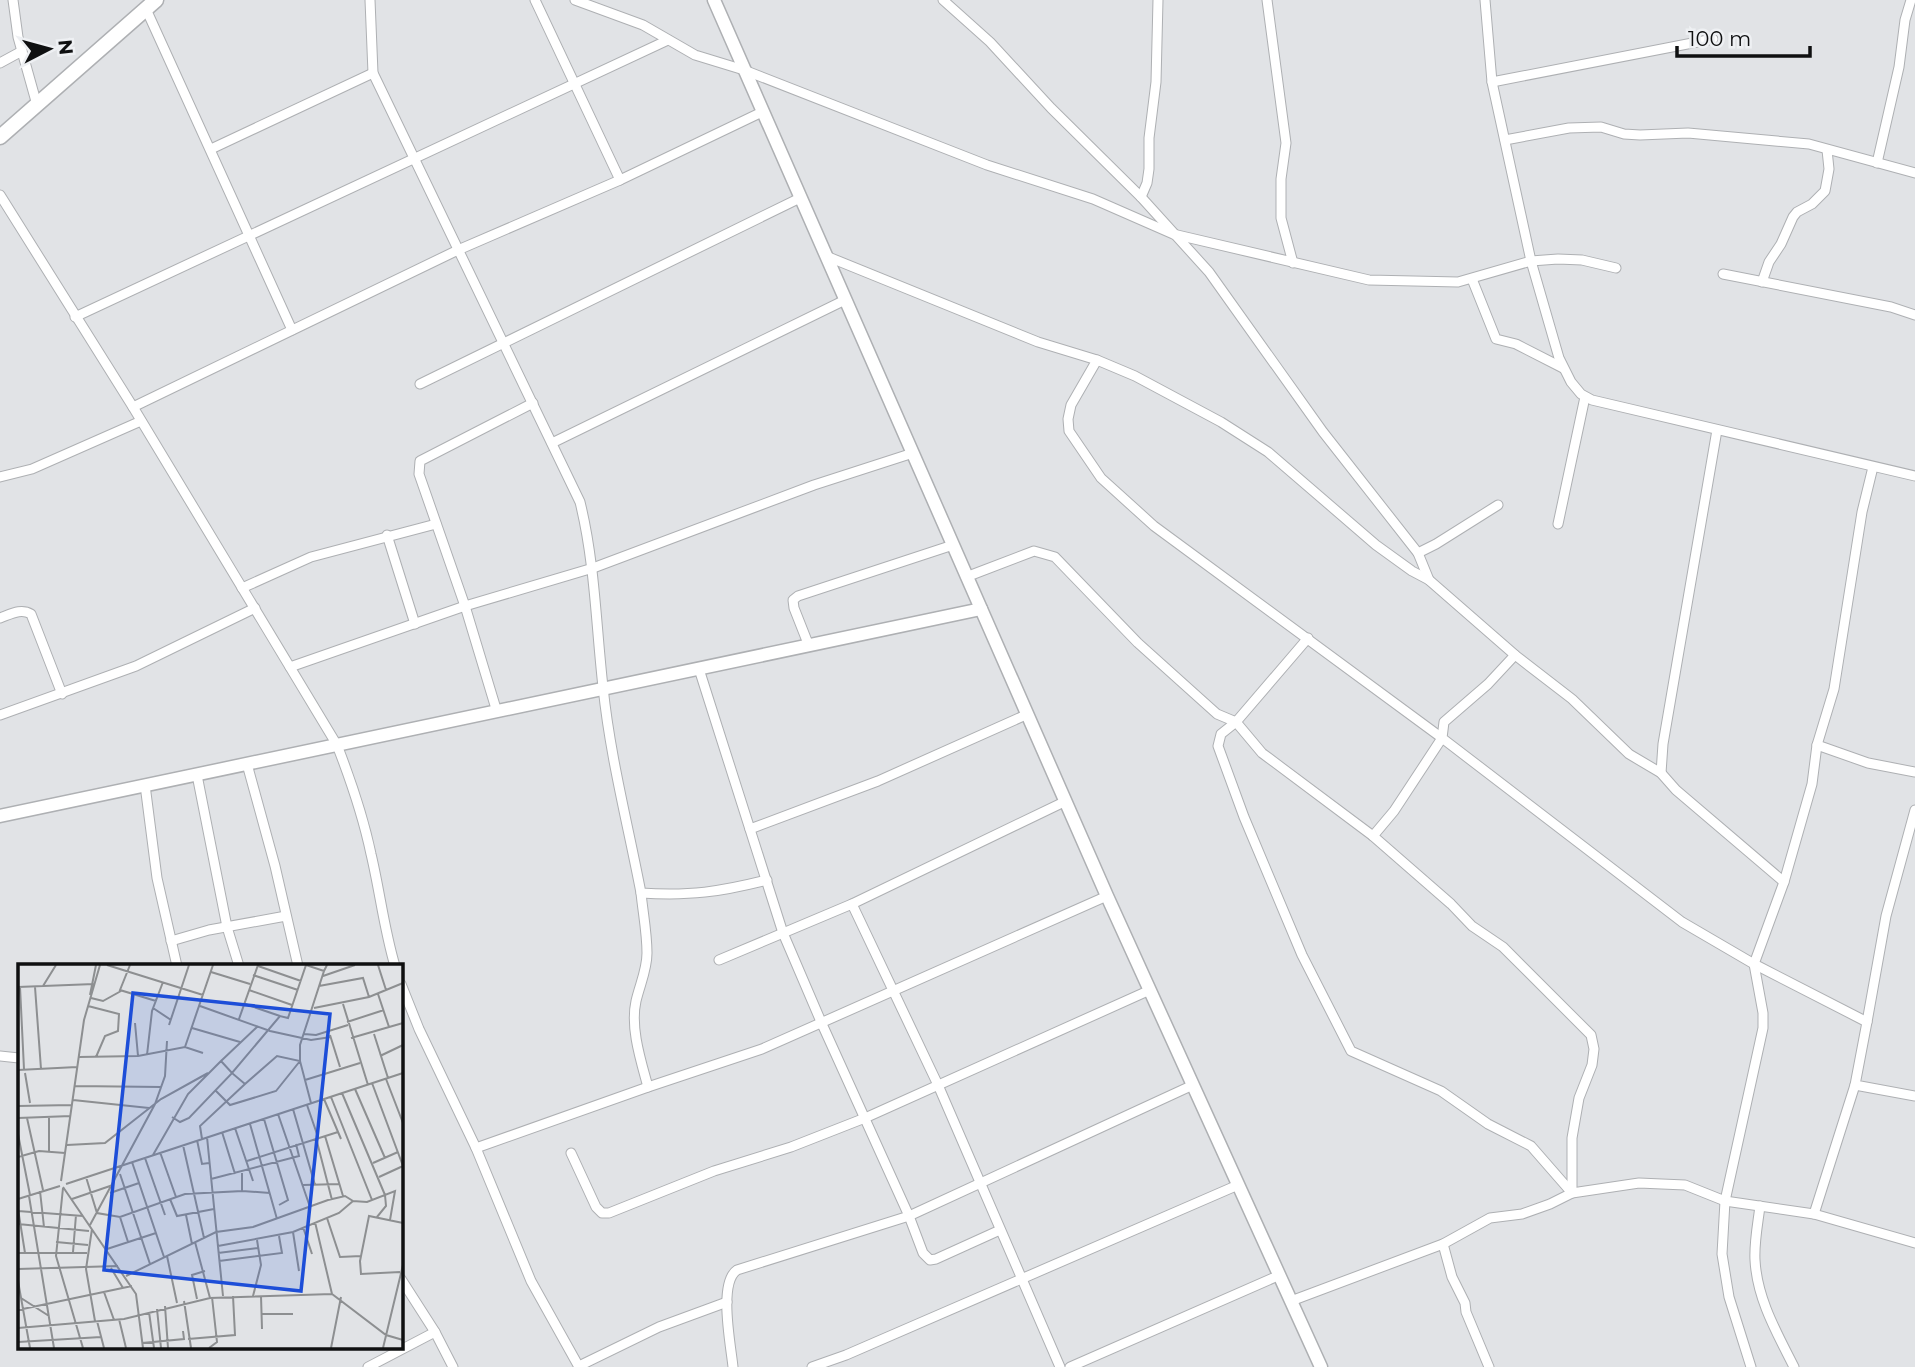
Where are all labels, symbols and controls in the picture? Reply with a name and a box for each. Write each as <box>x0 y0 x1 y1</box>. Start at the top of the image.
north arrow <box>14 14 84 84</box>
scale bar <box>1677 14 1810 58</box>
text: 100 m <box>1688 26 1751 51</box>
text: N <box>53 38 78 56</box>
inset map <box>18 964 402 1350</box>

